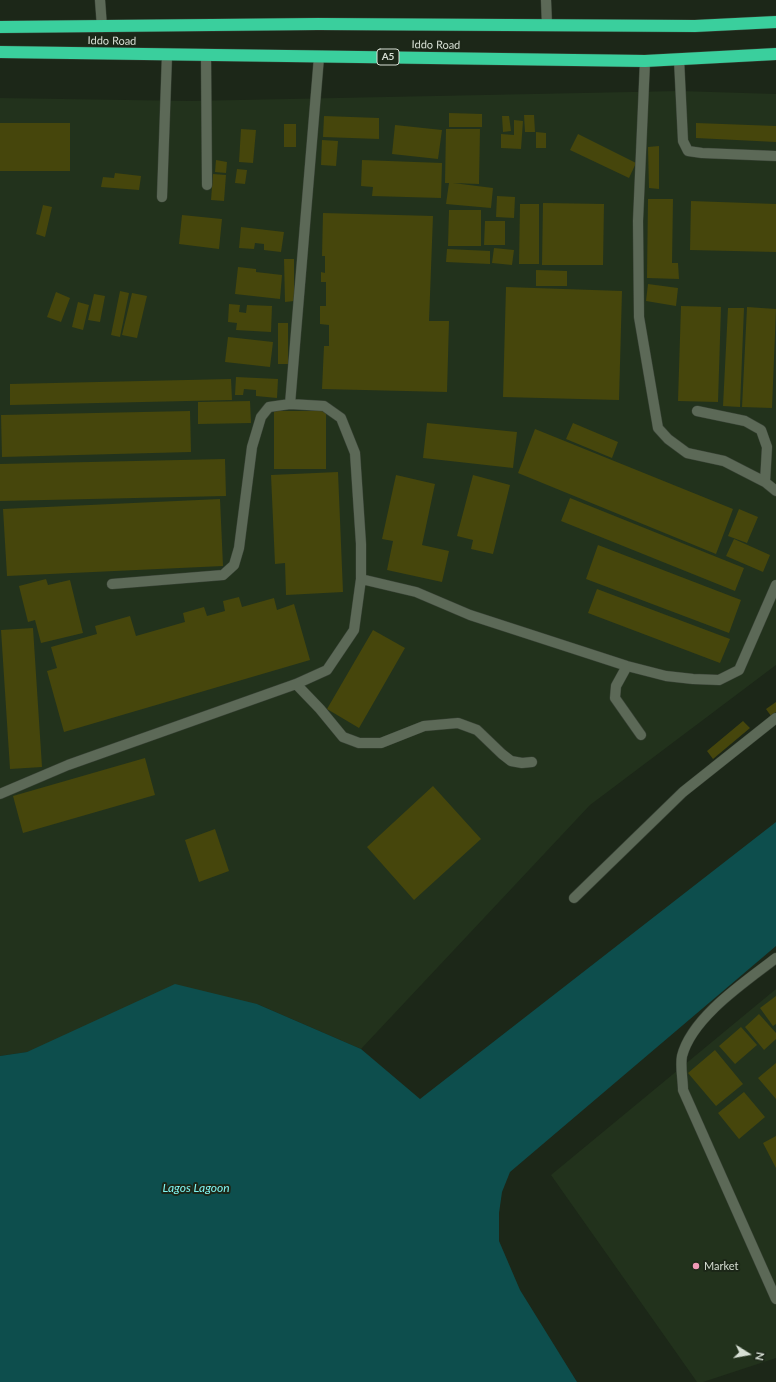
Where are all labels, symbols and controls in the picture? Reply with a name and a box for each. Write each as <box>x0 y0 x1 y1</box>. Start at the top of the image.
street label: Iddo Road <box>88 34 136 48</box>
street label: Iddo Road <box>412 38 460 52</box>
road number: A5 <box>377 49 399 65</box>
water label: Lagos Lagoon <box>162 1181 230 1195</box>
place label: Market <box>704 1259 739 1273</box>
marker: Market <box>691 1261 701 1271</box>
north arrow <box>728 1334 768 1374</box>
text: N <box>753 1351 767 1362</box>

